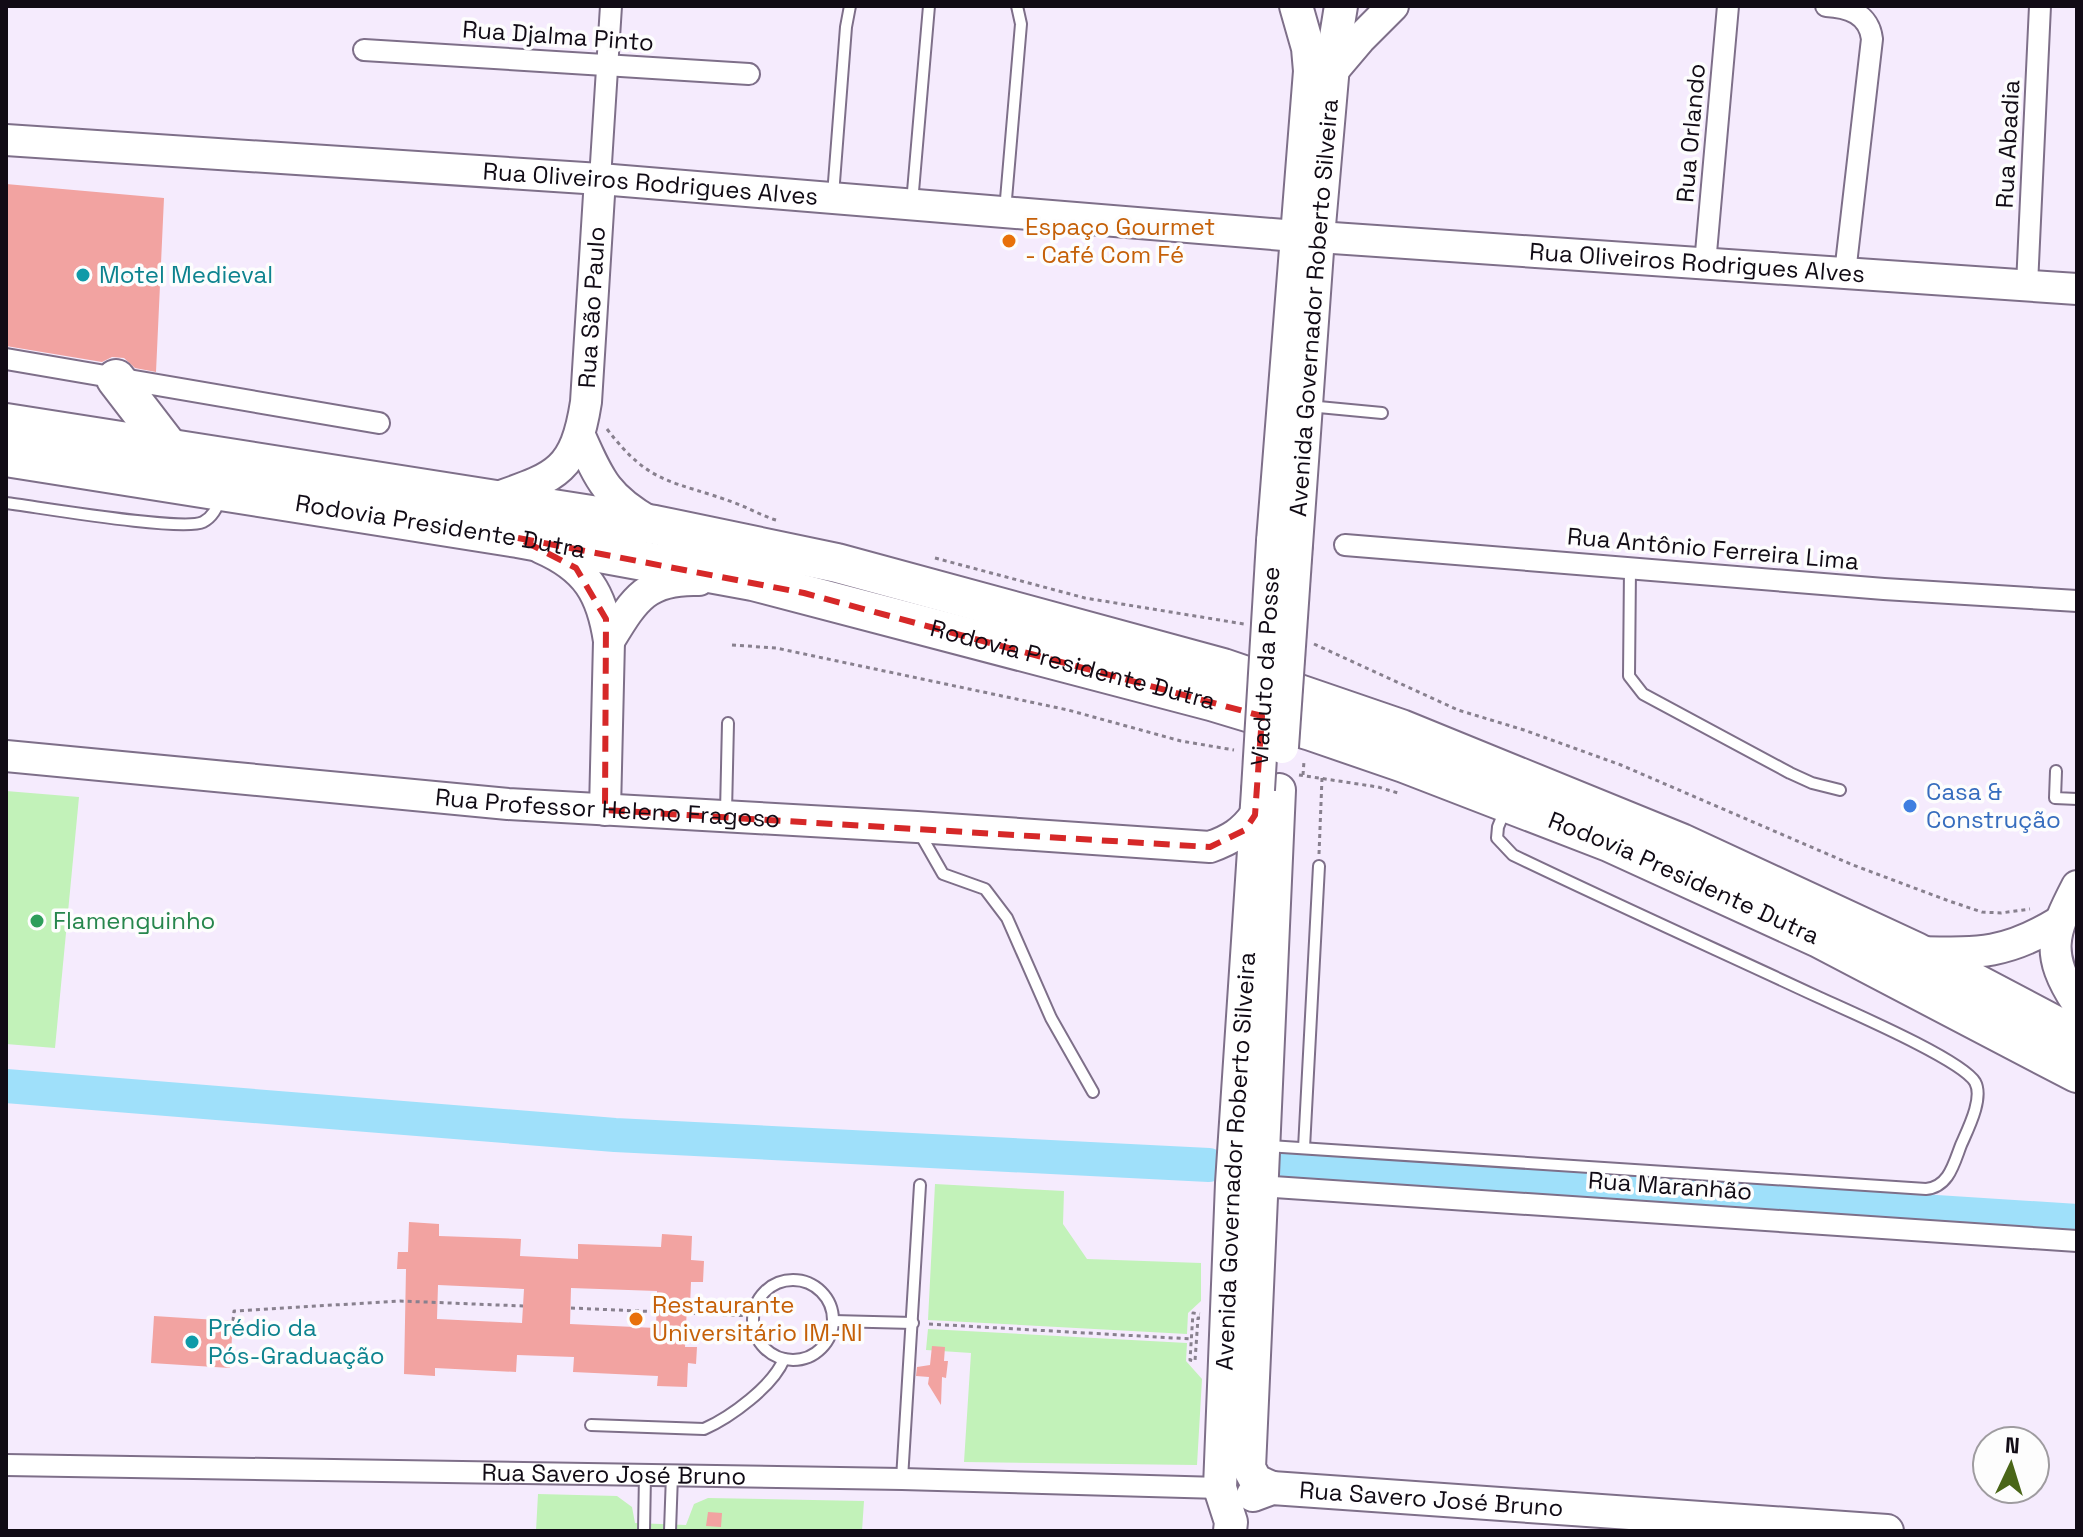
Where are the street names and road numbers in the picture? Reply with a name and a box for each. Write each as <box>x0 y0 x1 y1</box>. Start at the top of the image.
street label: Rua Djalma Pinto <box>461 13 655 58</box>
street label: Rua Orlando <box>1669 62 1712 204</box>
street label: Rua Abadia <box>1989 79 2026 209</box>
street label: Avenida Governador Roberto Silveira <box>1282 97 1345 518</box>
street label: Rua Oliveiros Rodrigues Alves <box>482 155 819 212</box>
street label: Rua São Paulo <box>571 225 612 389</box>
street label: Rua Oliveiros Rodrigues Alves <box>1528 236 1866 289</box>
street label: Rodovia Presidente Dutra <box>293 487 588 565</box>
street label: Rua Antônio Ferreira Lima <box>1566 520 1860 577</box>
street label: Viaduto da Posse <box>1243 565 1286 767</box>
street label: Rodovia Presidente Dutra <box>927 612 1219 717</box>
street label: Rua Professor Heleno Fragoso <box>434 781 781 834</box>
street label: Rodovia Presidente Dutra <box>1544 804 1825 951</box>
street label: Avenida Governador Roberto Silveira <box>1209 951 1262 1371</box>
street label: Rua Maranhão <box>1587 1164 1753 1207</box>
street label: Rua Savero José Bruno <box>481 1456 747 1492</box>
street label: Rua Savero José Bruno <box>1298 1474 1565 1523</box>

